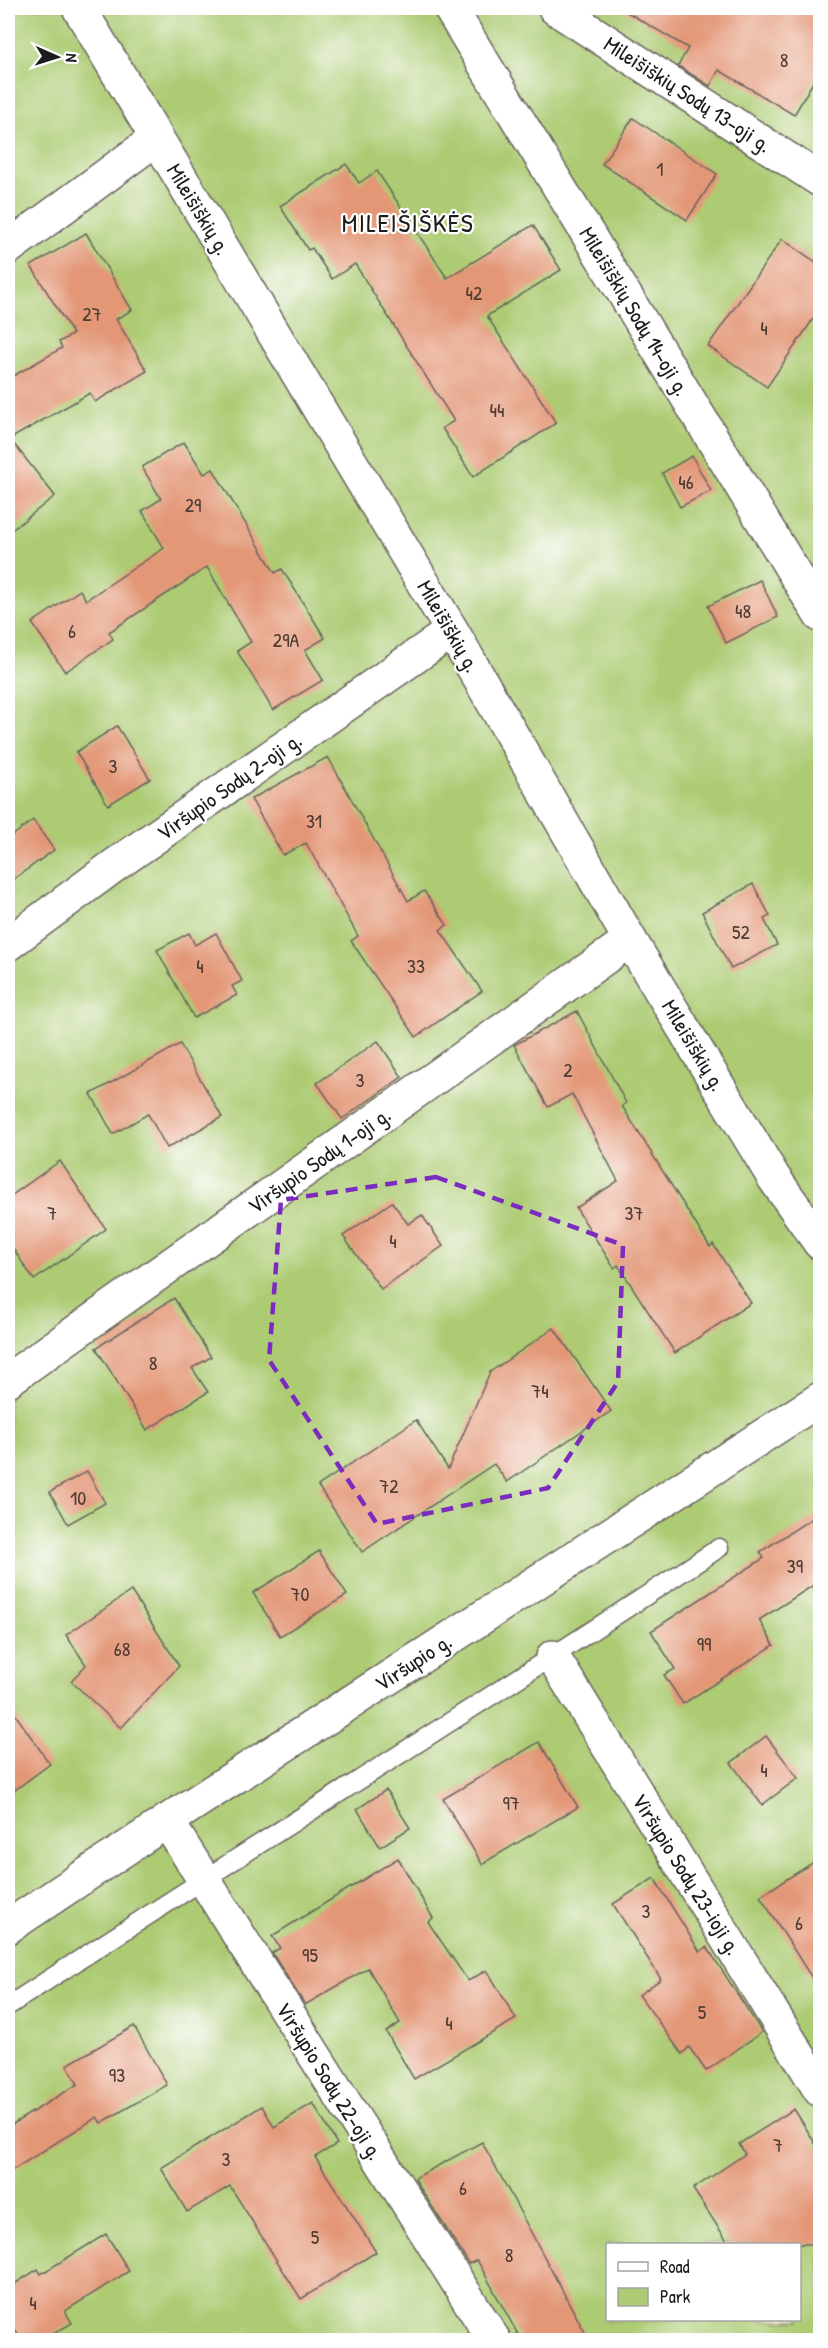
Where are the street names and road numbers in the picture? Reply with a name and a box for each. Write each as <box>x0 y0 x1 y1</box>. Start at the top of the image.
street label: Mileišiškių Sodų 13-oji g. <box>598 29 778 159</box>
street label: Mileišiškių g. <box>160 158 238 260</box>
street label: Mileišiškių Sodų 14-oji g. <box>573 221 697 401</box>
street label: Mileišiškių g. <box>411 574 487 678</box>
street label: Viršupio Sodų 2-oji g. <box>151 725 307 847</box>
street label: Mileišiškių g. <box>655 994 733 1096</box>
street label: Viršupio Sodų 1-oji g. <box>242 1100 396 1220</box>
street label: Viršupio g. <box>369 1626 457 1698</box>
street label: Viršupio Sodų 23-ioji g. <box>627 1788 747 1960</box>
street label: Viršupio Sodų 22-oji g. <box>269 1996 391 2166</box>

